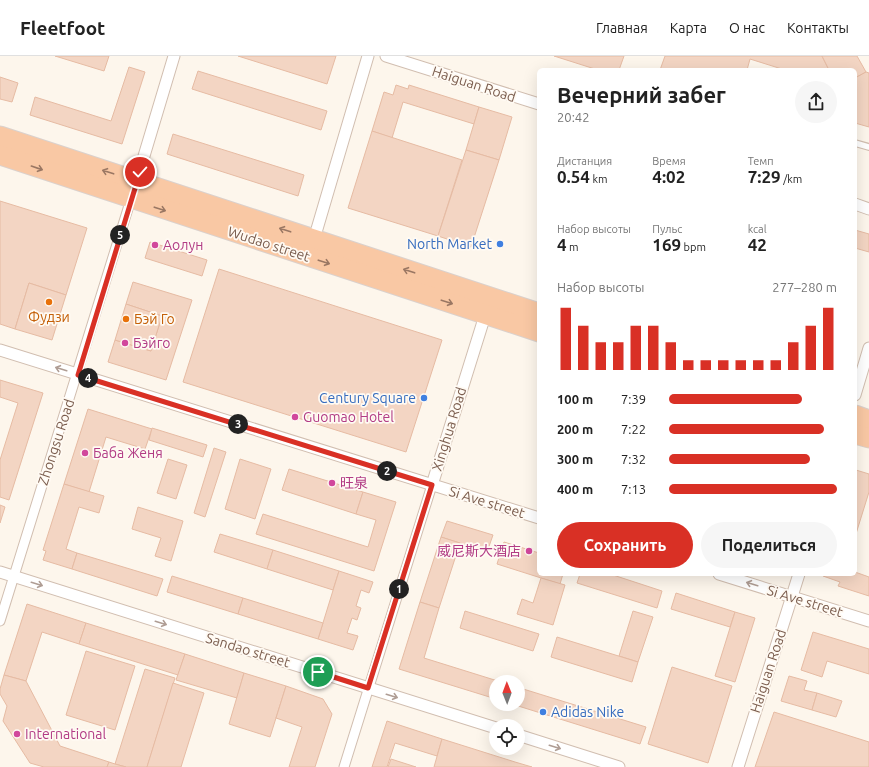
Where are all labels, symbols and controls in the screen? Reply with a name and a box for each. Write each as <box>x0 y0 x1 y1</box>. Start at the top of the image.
text: Fleetfoot <box>20 17 105 39</box>
text: Главная <box>596 20 648 36</box>
text: Карта <box>670 20 707 36</box>
text: О нас <box>729 20 765 36</box>
text: Контакты <box>787 20 849 36</box>
street label: Haiguan Road <box>430 63 518 105</box>
button: share <box>795 81 837 123</box>
text: Вечерний забег <box>557 82 726 107</box>
text: 20:42 <box>557 110 590 124</box>
pin <box>123 155 157 189</box>
text: Дистанция <box>557 155 612 167</box>
text: Время <box>652 155 686 167</box>
text: Темп <box>748 155 774 167</box>
icon: check <box>129 161 151 183</box>
one-way arrow <box>31 164 43 172</box>
text: 0.54 <box>557 167 590 186</box>
text: 4:02 <box>652 167 685 186</box>
text: 7:29 <box>748 167 781 186</box>
one-way arrow <box>103 168 115 176</box>
text: km <box>590 173 608 185</box>
text: /km <box>781 173 802 185</box>
one-way arrow <box>154 205 166 213</box>
street label: Wudao street <box>226 223 313 265</box>
text: Набор высоты <box>557 223 631 235</box>
text: Пульс <box>652 223 682 235</box>
text: kcal <box>748 223 767 235</box>
pin: 5 <box>110 225 130 245</box>
one-way arrow <box>279 226 292 233</box>
text: 5 <box>117 229 123 241</box>
text: 4 <box>557 235 567 254</box>
text: 169 <box>652 235 681 254</box>
text: 42 <box>748 235 767 254</box>
place label: North Market <box>407 236 492 252</box>
place label: Аолун <box>163 237 203 253</box>
marker: North Market <box>495 239 505 249</box>
marker: Аолун <box>150 240 160 250</box>
text: m <box>567 241 579 253</box>
text: bpm <box>681 241 706 253</box>
one-way arrow <box>317 259 330 266</box>
one-way arrow <box>403 266 415 274</box>
text: Набор высоты <box>557 280 644 294</box>
text: 277–280 m <box>772 280 837 294</box>
marker: Фудзи <box>44 297 54 307</box>
one-way arrow <box>441 299 453 307</box>
place label: Фудзи <box>28 309 70 325</box>
place label: Бэй Го <box>134 311 175 327</box>
marker: Бэй Го <box>121 314 131 324</box>
place label: Бэйго <box>133 335 171 351</box>
marker: Бэйго <box>120 338 130 348</box>
one-way arrow <box>54 365 67 372</box>
pin: 4 <box>78 368 98 388</box>
text: 4 <box>85 372 91 384</box>
street label: Xinghua Road <box>429 385 469 473</box>
place label: Century Square <box>319 390 416 406</box>
text: 100 m <box>557 392 593 406</box>
text: 7:39 <box>621 392 646 406</box>
marker: Century Square <box>419 393 429 403</box>
street label: Zhongsu Road <box>35 397 77 487</box>
place label: Guomao Hotel <box>303 409 394 425</box>
marker: Guomao Hotel <box>290 412 300 422</box>
pin: 3 <box>228 414 248 434</box>
text: 3 <box>235 418 241 430</box>
text: 200 m <box>557 422 593 436</box>
text: 7:22 <box>621 422 646 436</box>
place label: Баба Женя <box>93 445 163 461</box>
marker: Баба Женя <box>80 448 90 458</box>
text: 300 m <box>557 452 593 466</box>
text: 7:32 <box>621 452 646 466</box>
pin: 2 <box>377 461 397 481</box>
text: 2 <box>384 465 390 477</box>
place label: 旺泉 <box>340 475 368 491</box>
marker: 旺泉 <box>327 478 337 488</box>
text: 400 m <box>557 482 593 496</box>
text: 7:13 <box>621 482 646 496</box>
street label: Si Ave street <box>447 483 527 521</box>
button: Сохранить <box>557 522 693 568</box>
button: Поделиться <box>701 522 837 568</box>
place label: 威尼斯大酒店 <box>437 543 521 559</box>
marker: 威尼斯大酒店 <box>524 546 534 556</box>
pin: 1 <box>389 579 409 599</box>
one-way arrow <box>745 580 758 587</box>
one-way arrow <box>30 581 43 588</box>
street label: Si Ave street <box>765 582 845 620</box>
text: 1 <box>396 583 402 595</box>
one-way arrow <box>154 620 167 627</box>
street label: Haiguan Road <box>747 627 789 715</box>
street label: Sandao street <box>204 630 292 671</box>
pin <box>301 655 335 689</box>
icon: arrive <box>307 661 329 683</box>
north arrow <box>489 675 525 711</box>
map controls <box>489 675 525 755</box>
one-way arrow <box>385 693 398 700</box>
place label: Adidas Nike <box>551 704 624 720</box>
marker: Adidas Nike <box>538 707 548 717</box>
button: locate <box>489 719 525 755</box>
place label: International <box>25 726 107 742</box>
marker: International <box>12 729 22 739</box>
one-way arrow <box>549 744 562 751</box>

